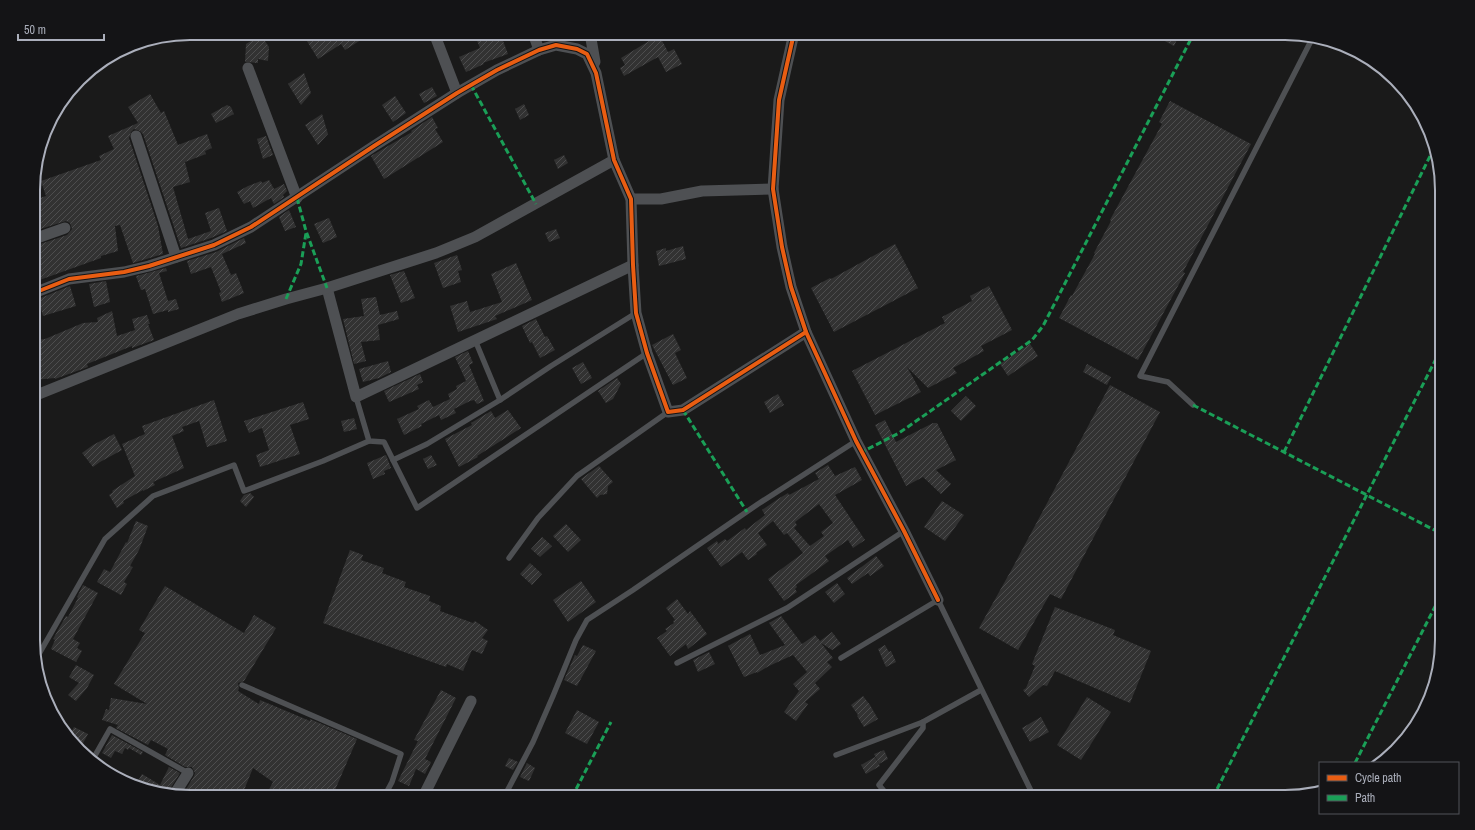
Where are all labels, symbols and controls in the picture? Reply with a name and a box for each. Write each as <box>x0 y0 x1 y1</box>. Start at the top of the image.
scale bar <box>18 16 104 42</box>
text: 50 m <box>24 22 46 38</box>
legend <box>1319 762 1459 814</box>
text: Cycle path <box>1355 770 1402 786</box>
text: Path <box>1355 790 1375 806</box>

